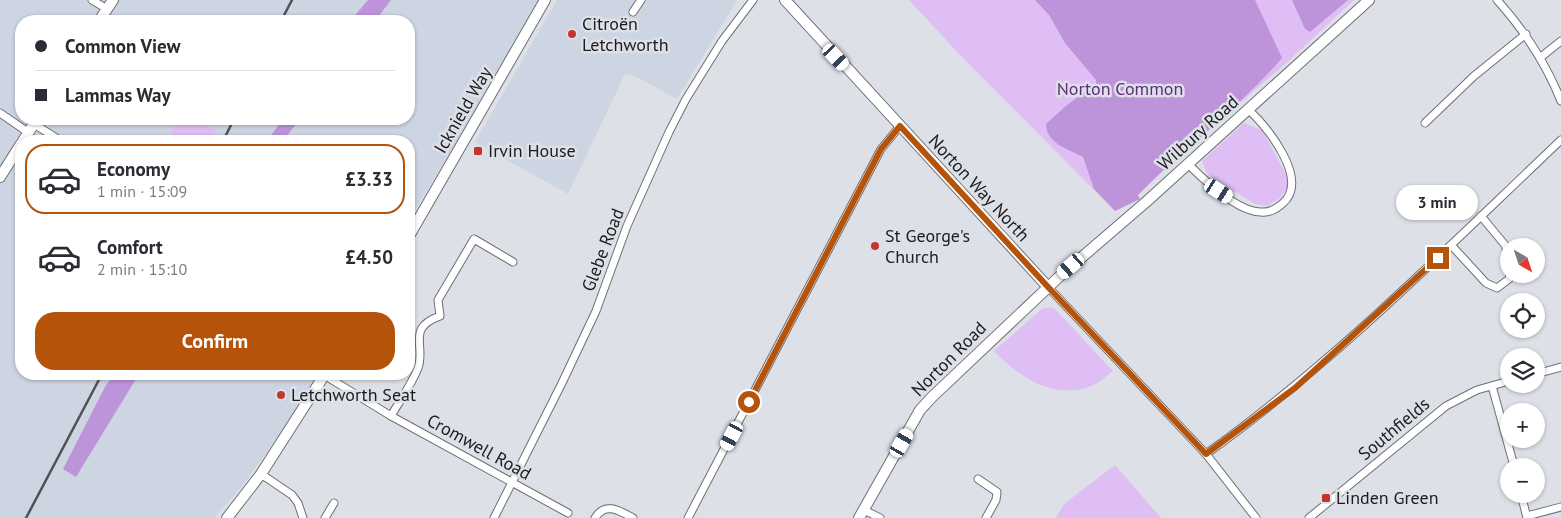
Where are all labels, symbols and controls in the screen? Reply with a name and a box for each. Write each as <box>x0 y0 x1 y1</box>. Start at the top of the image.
place label: Citroën Letchworth <box>582 12 669 56</box>
marker: Citroën Letchworth <box>566 28 578 40</box>
text: Common View <box>65 34 180 58</box>
car <box>820 41 851 73</box>
street label: Icknield Way <box>428 62 497 157</box>
park label: Norton Common <box>1057 77 1183 100</box>
text: Lammas Way <box>65 83 171 107</box>
street label: Wilbury Road <box>1152 90 1243 175</box>
street label: Norton Way North <box>924 129 1035 246</box>
place label: Irvin House <box>488 139 576 162</box>
marker: Irvin House <box>472 145 484 157</box>
icon: car <box>37 157 82 202</box>
text: Economy <box>97 157 170 181</box>
text: £3.33 <box>345 167 393 191</box>
car <box>1202 177 1235 205</box>
text: 1 min · 15:09 <box>97 181 187 201</box>
callout: 3 min <box>1397 186 1479 220</box>
text: 3 min <box>1417 192 1457 212</box>
street label: Glebe Road <box>576 205 629 295</box>
place label: St George's Church <box>885 224 970 268</box>
icon: car <box>37 235 82 280</box>
text: Comfort <box>97 235 163 259</box>
north arrow <box>1500 238 1545 282</box>
map controls <box>1500 238 1545 503</box>
marker: St George's Church <box>869 240 881 252</box>
text: £4.50 <box>345 245 393 269</box>
route end <box>1427 247 1449 269</box>
car <box>1054 250 1087 282</box>
text: 2 min · 15:10 <box>97 259 187 279</box>
button: locate <box>1500 293 1545 338</box>
button: Confirm <box>35 312 395 370</box>
street label: Norton Road <box>906 316 991 401</box>
button: layers <box>1500 348 1545 393</box>
place label: Letchworth Seat <box>291 383 416 406</box>
marker: Letchworth Seat <box>275 389 287 401</box>
route start <box>738 391 760 413</box>
street label: Southfields <box>1353 392 1434 465</box>
button: + <box>1500 403 1545 448</box>
street label: Cromwell Road <box>423 408 536 485</box>
car <box>718 419 745 453</box>
car <box>888 426 915 460</box>
button: − <box>1500 458 1545 503</box>
place label: Linden Green <box>1336 486 1439 509</box>
marker: Linden Green <box>1320 492 1332 504</box>

